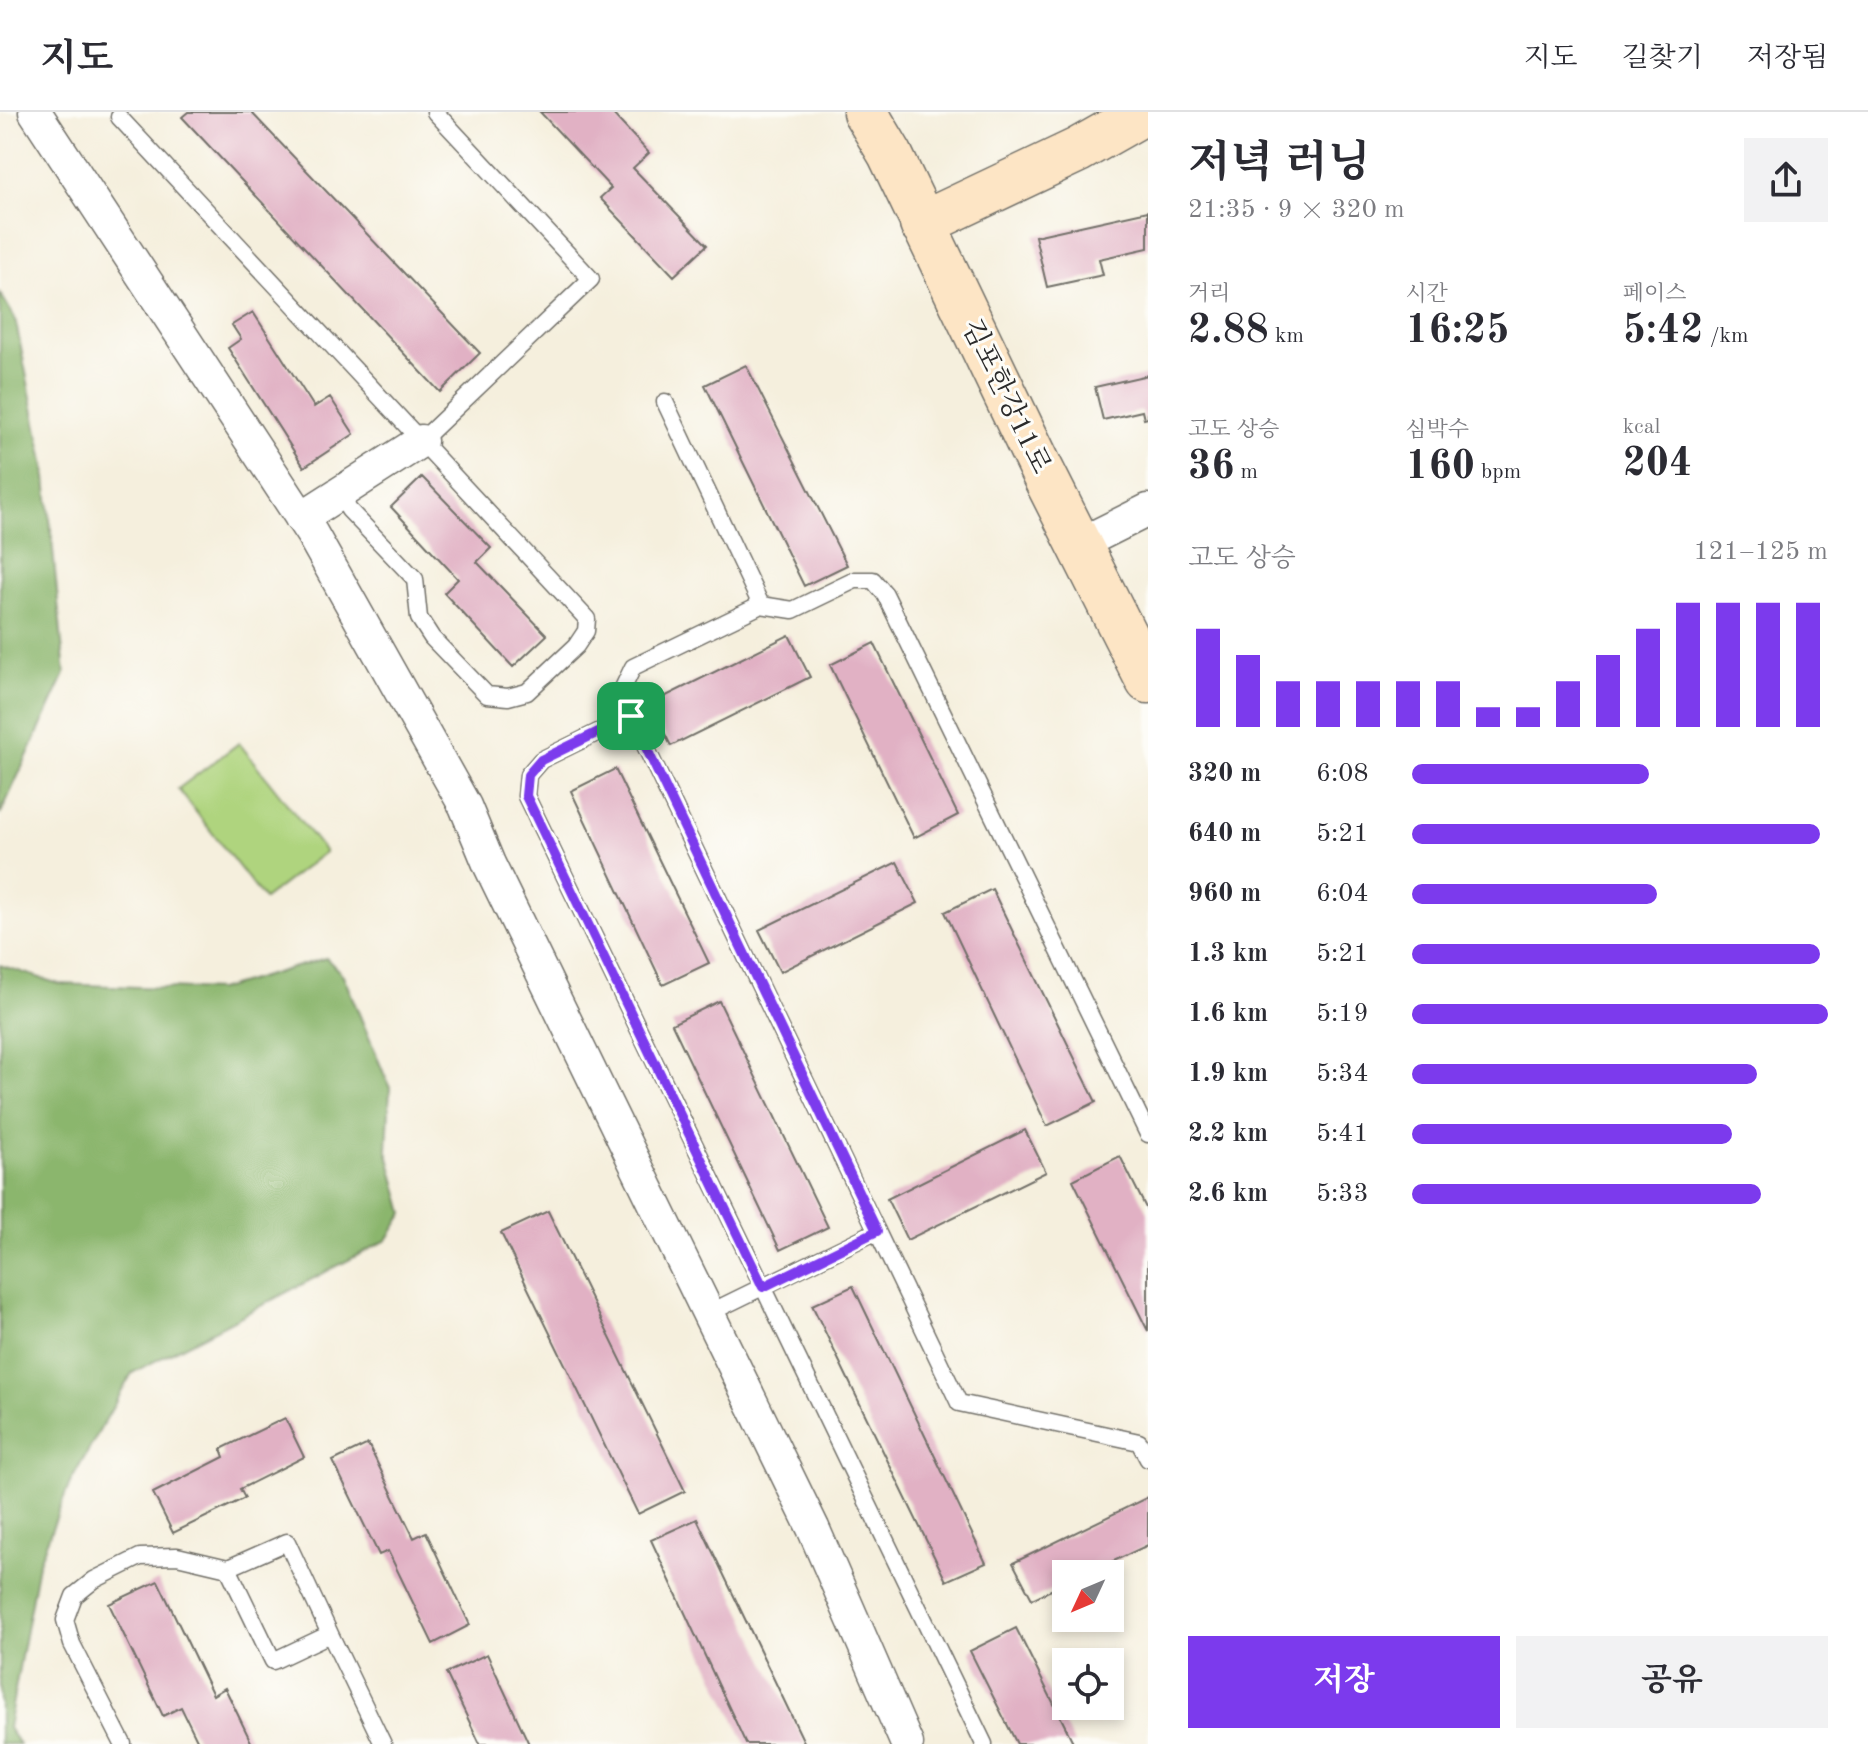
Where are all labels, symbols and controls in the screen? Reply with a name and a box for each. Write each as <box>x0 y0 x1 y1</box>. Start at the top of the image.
text: 지도 <box>40 41 113 79</box>
text: 지도 <box>1524 45 1578 73</box>
text: 길찾기 <box>1622 45 1703 73</box>
text: 저장됨 <box>1747 45 1828 73</box>
button: share <box>1744 138 1828 222</box>
text: 저녁 러닝 <box>1188 142 1370 186</box>
text: 21:35 · 9 × 320 m <box>1188 197 1405 223</box>
text: 거리 <box>1188 283 1231 305</box>
text: 시간 <box>1405 283 1448 305</box>
text: 페이스 <box>1623 283 1686 305</box>
text: 2.88 <box>1188 312 1269 352</box>
text: 16:25 <box>1405 312 1509 352</box>
text: 5:42 <box>1623 312 1703 352</box>
street label: 김포한강11로 <box>956 315 1056 479</box>
text: km <box>1269 325 1304 347</box>
text: /km <box>1703 325 1748 347</box>
text: kcal <box>1623 416 1661 438</box>
text: 고도 상승 <box>1188 419 1279 441</box>
text: 심박수 <box>1405 419 1469 441</box>
text: 204 <box>1623 445 1692 485</box>
text: 36 <box>1188 448 1234 488</box>
text: 160 <box>1405 448 1475 488</box>
text: m <box>1234 461 1258 483</box>
text: bpm <box>1475 461 1521 483</box>
text: 121–125 m <box>1693 539 1828 565</box>
text: 고도 상승 <box>1188 546 1296 572</box>
pin <box>597 682 665 750</box>
icon: arrive <box>609 694 653 738</box>
text: 320 m <box>1188 761 1261 787</box>
text: 6:08 <box>1316 761 1369 787</box>
text: 640 m <box>1188 821 1261 847</box>
text: 5:21 <box>1316 821 1369 847</box>
text: 960 m <box>1188 881 1261 907</box>
text: 6:04 <box>1316 881 1369 907</box>
text: 1.3 km <box>1188 941 1268 967</box>
text: 5:21 <box>1316 941 1369 967</box>
text: 1.6 km <box>1188 1001 1268 1027</box>
text: 5:19 <box>1316 1001 1369 1027</box>
text: 1.9 km <box>1188 1061 1268 1087</box>
text: 5:34 <box>1316 1061 1369 1087</box>
text: 2.2 km <box>1188 1121 1268 1147</box>
text: 5:41 <box>1316 1121 1369 1147</box>
text: 2.6 km <box>1188 1181 1268 1207</box>
text: 5:33 <box>1316 1181 1369 1207</box>
north arrow <box>1052 1560 1124 1632</box>
map controls <box>1052 1560 1124 1720</box>
button: 저장 <box>1188 1636 1500 1728</box>
button: 공유 <box>1516 1636 1828 1728</box>
button: locate <box>1052 1648 1124 1720</box>

